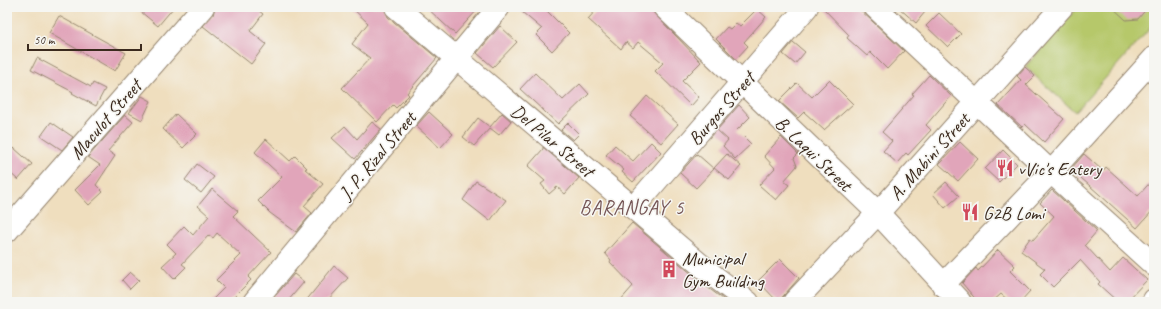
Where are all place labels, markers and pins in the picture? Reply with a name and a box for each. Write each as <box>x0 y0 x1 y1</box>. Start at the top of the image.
place label: vVic's Eatery <box>1018 157 1103 181</box>
restaurant icon: vVic's Eatery <box>995 158 1015 178</box>
place label: G2B Lomi <box>983 201 1047 225</box>
restaurant icon: G2B Lomi <box>960 202 980 222</box>
place label: Municipal Gym Building <box>682 247 765 293</box>
building icon: Municipal Gym Building <box>659 259 679 279</box>

